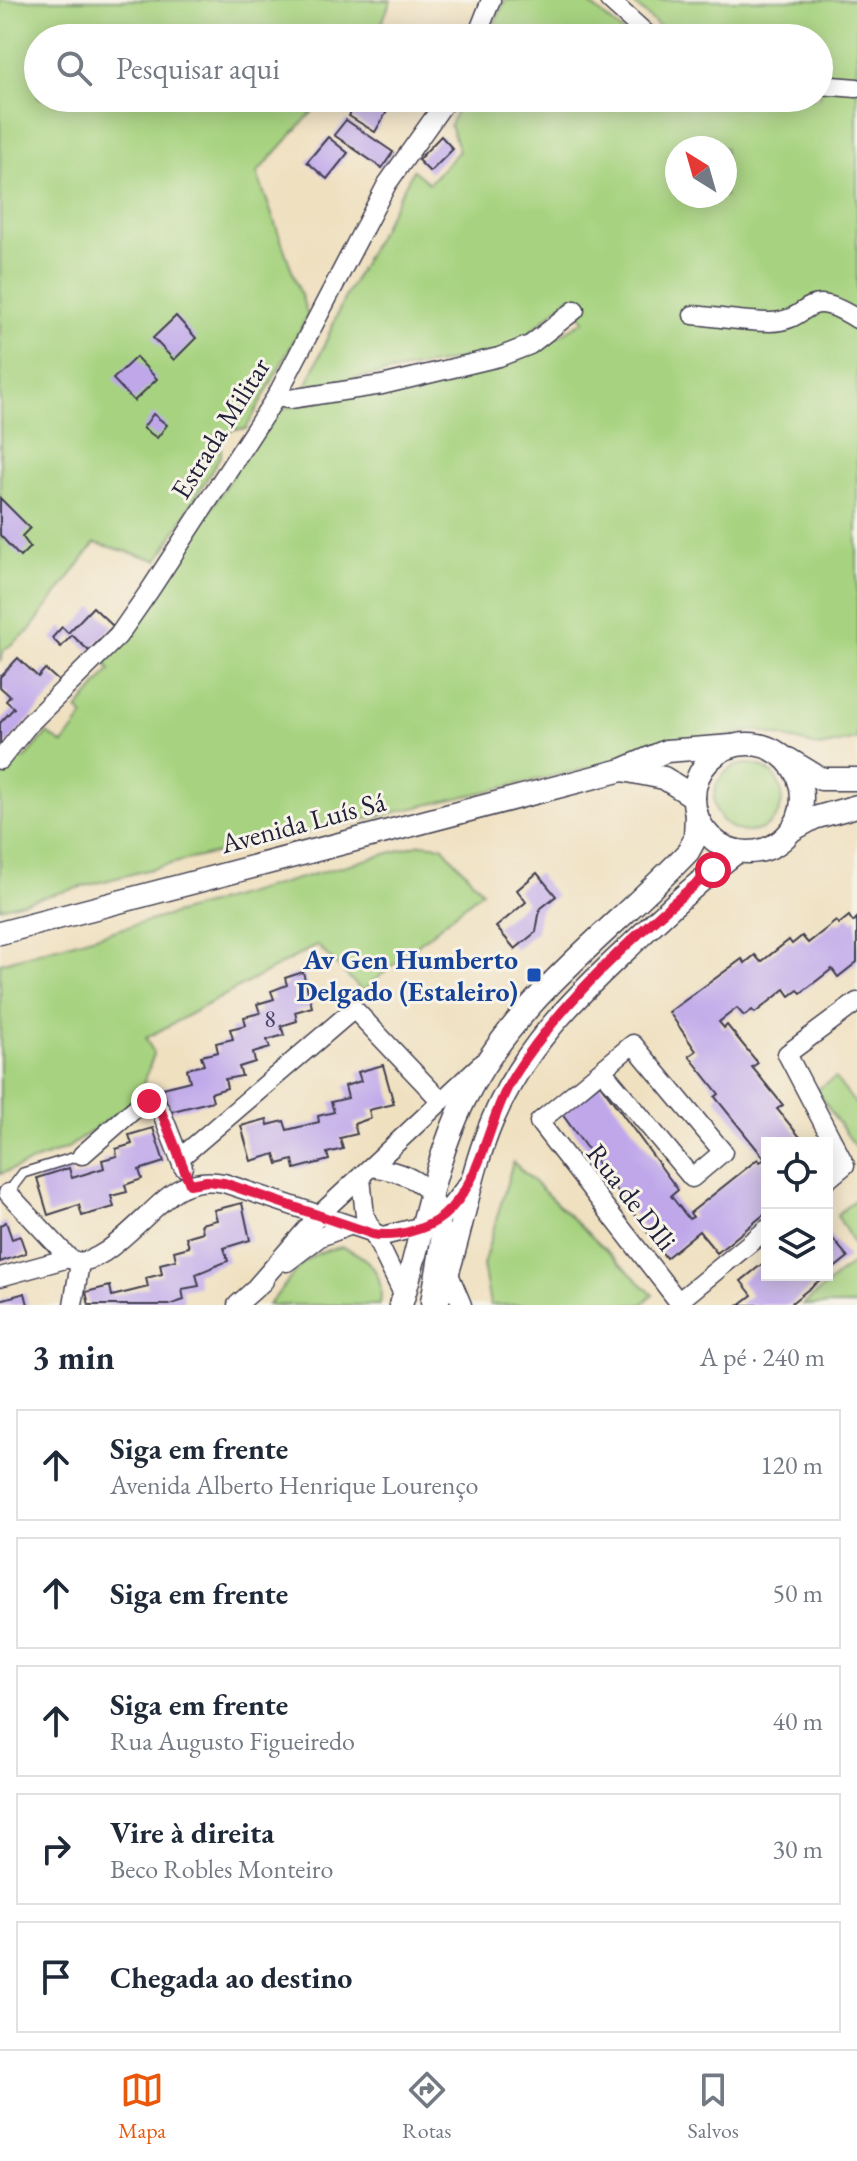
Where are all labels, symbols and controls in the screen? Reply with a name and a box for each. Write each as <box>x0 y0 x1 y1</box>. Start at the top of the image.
search box <box>24 24 833 112</box>
icon: search <box>52 46 96 90</box>
text: Pesquisar aqui <box>116 49 280 88</box>
north arrow <box>665 136 737 208</box>
street label: Estrada Militar <box>162 350 278 505</box>
street label: Avenida Luís Sá <box>216 782 390 862</box>
route start <box>695 852 731 888</box>
place label: Av Gen Humberto Delgado (Estaleiro) <box>296 941 518 1009</box>
marker: Av Gen Humberto Delgado (Estaleiro) <box>525 966 543 984</box>
house number: 8 <box>264 1003 276 1034</box>
route end <box>131 1083 167 1119</box>
street label: Rua de DIli <box>579 1136 685 1258</box>
map controls <box>761 1137 833 1281</box>
button: locate <box>761 1137 833 1209</box>
button: layers <box>761 1209 833 1281</box>
text: 3 min <box>32 1335 115 1379</box>
text: A pé · 240 m <box>700 1340 825 1374</box>
text: Siga em frente <box>110 1429 288 1468</box>
icon: ahead <box>34 1443 78 1487</box>
text: 120 m <box>760 1448 823 1482</box>
text: Avenida Alberto Henrique Lourenço <box>110 1468 478 1502</box>
icon: ahead <box>34 1571 78 1615</box>
text: Siga em frente <box>110 1574 288 1613</box>
text: 50 m <box>773 1576 823 1610</box>
text: Siga em frente <box>110 1685 288 1724</box>
icon: ahead <box>34 1699 78 1743</box>
text: 40 m <box>773 1704 823 1738</box>
text: Rua Augusto Figueiredo <box>110 1724 355 1758</box>
text: Vire à direita <box>110 1813 274 1852</box>
icon: right <box>34 1827 78 1871</box>
text: 30 m <box>773 1832 823 1866</box>
text: Beco Robles Monteiro <box>110 1852 333 1886</box>
icon: arrive <box>34 1955 78 1999</box>
text: Chegada ao destino <box>110 1958 352 1997</box>
tab: Mapa <box>118 2068 166 2145</box>
tab: Rotas <box>402 2068 451 2145</box>
tab: Salvos <box>688 2068 739 2145</box>

